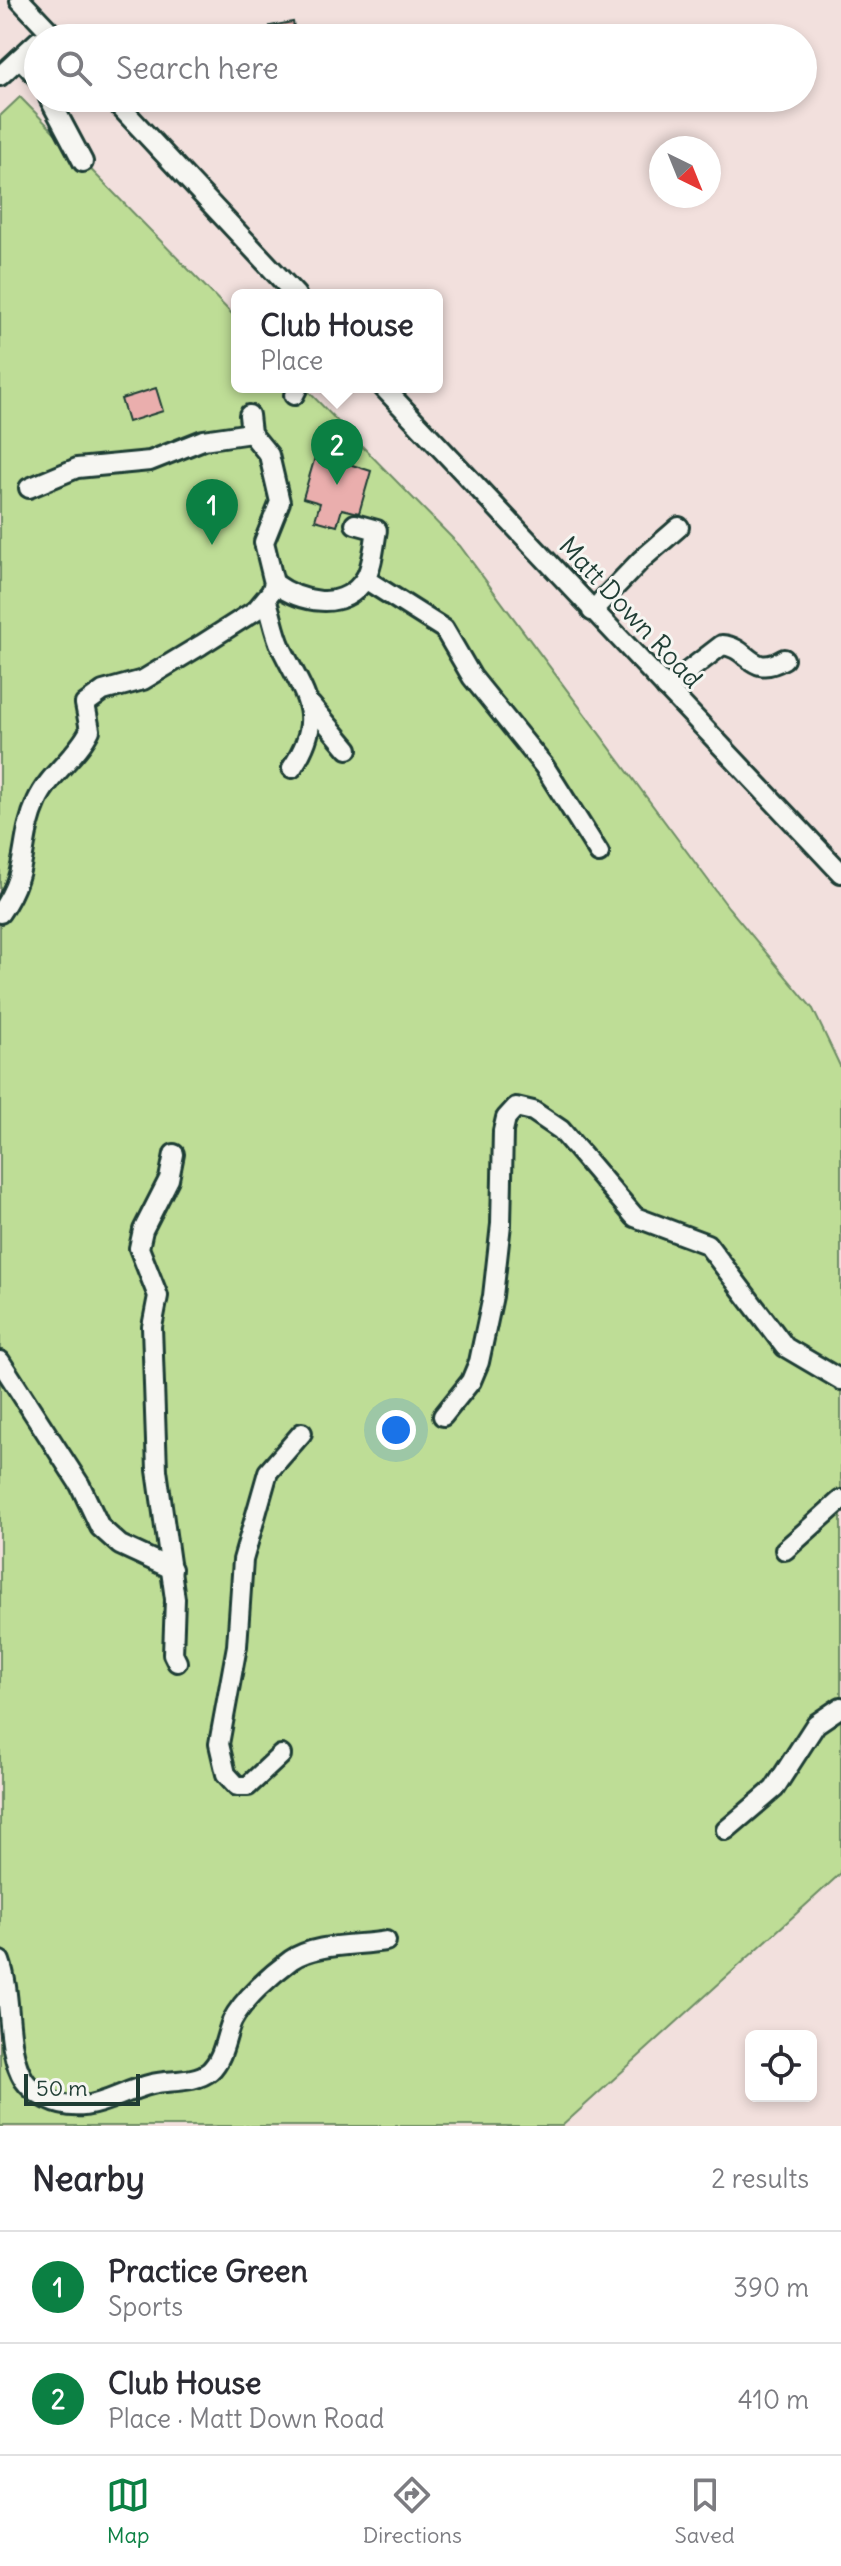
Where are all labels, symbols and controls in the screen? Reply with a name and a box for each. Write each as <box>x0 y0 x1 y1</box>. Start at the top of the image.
search box <box>24 24 817 112</box>
icon: search <box>52 46 96 90</box>
text: Search here <box>116 49 279 87</box>
north arrow <box>649 136 721 208</box>
popup <box>231 289 443 393</box>
text: Club House <box>260 306 414 344</box>
text: Place <box>260 344 323 377</box>
pin: 2 <box>311 419 363 485</box>
pin: 1 <box>186 479 238 545</box>
street label: Matt Down Road <box>552 529 710 695</box>
your location <box>376 1410 416 1450</box>
map controls <box>745 2030 817 2102</box>
button: locate <box>745 2030 817 2102</box>
scale bar <box>24 2070 140 2106</box>
text: 50 m <box>36 2074 88 2102</box>
text: Nearby <box>32 2157 145 2200</box>
text: 2 results <box>711 2162 809 2195</box>
text: Practice Green <box>108 2252 308 2290</box>
text: 1 <box>53 2271 63 2304</box>
text: 390 m <box>733 2271 809 2304</box>
text: Sports <box>108 2290 183 2323</box>
text: Club House <box>108 2364 261 2402</box>
text: 2 <box>51 2383 65 2416</box>
text: 410 m <box>738 2383 809 2416</box>
text: Place · Matt Down Road <box>108 2402 384 2435</box>
tab: Map <box>106 2473 150 2549</box>
tab: Directions <box>363 2473 462 2549</box>
tab: Saved <box>674 2473 735 2549</box>

